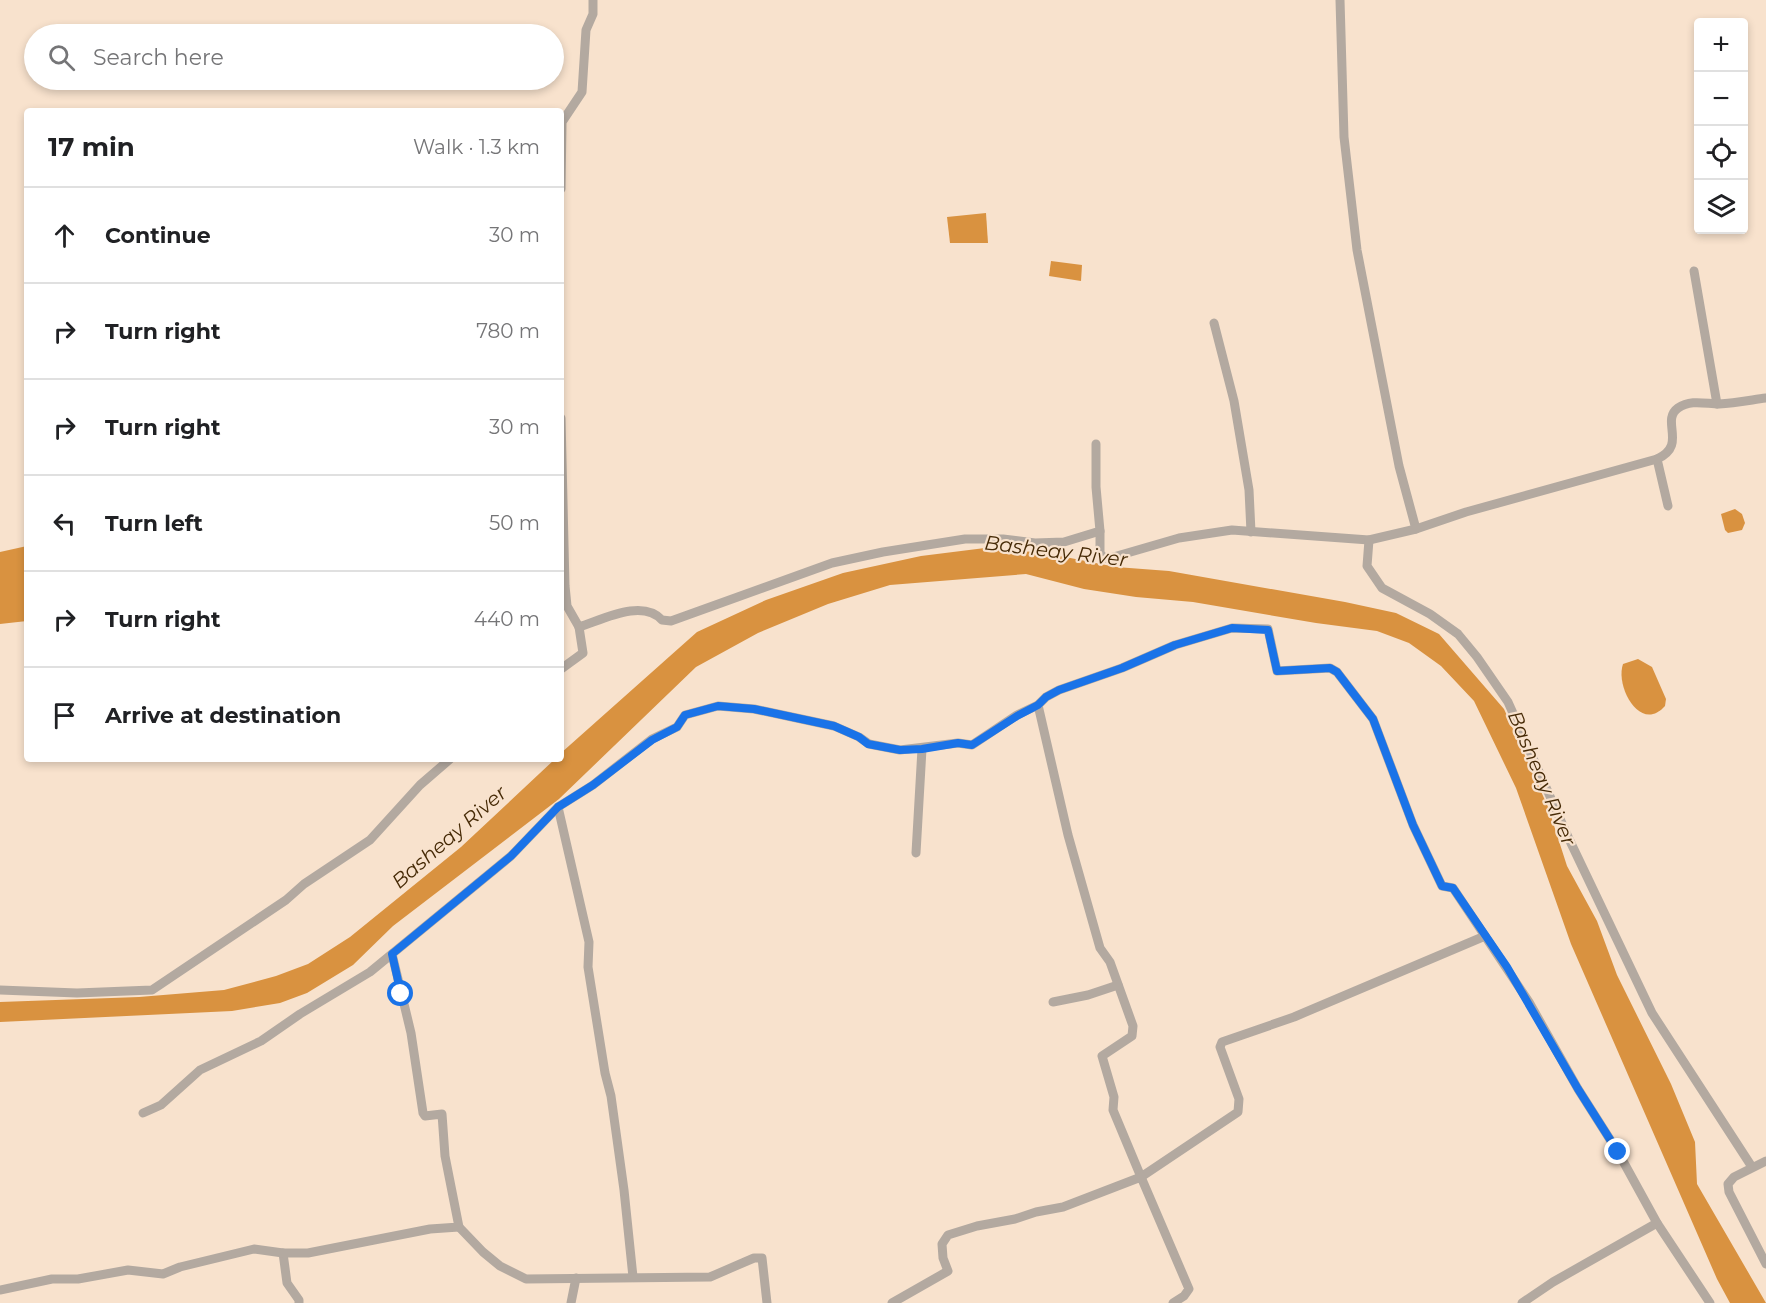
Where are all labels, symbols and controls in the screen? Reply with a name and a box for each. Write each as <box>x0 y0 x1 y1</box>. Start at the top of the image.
map controls <box>1694 18 1748 234</box>
button: + <box>1694 18 1748 72</box>
search box <box>24 24 564 90</box>
icon: search <box>45 41 78 74</box>
text: Search here <box>93 44 224 71</box>
button: − <box>1694 72 1748 126</box>
button: locate <box>1694 126 1748 180</box>
text: 17 min <box>48 131 135 163</box>
text: Walk · 1.3 km <box>413 135 540 159</box>
button: layers <box>1694 180 1748 234</box>
icon: ahead <box>48 219 81 252</box>
text: Continue <box>105 222 211 249</box>
text: 30 m <box>489 223 540 247</box>
icon: right <box>48 315 81 348</box>
text: Turn right <box>105 318 220 345</box>
text: 780 m <box>476 319 540 343</box>
icon: right <box>48 411 81 444</box>
text: Turn right <box>105 414 220 441</box>
text: 30 m <box>489 415 540 439</box>
icon: left <box>48 507 81 540</box>
text: Turn left <box>105 510 203 537</box>
text: 50 m <box>489 511 540 535</box>
water label: Basheay River <box>983 530 1130 572</box>
icon: right <box>48 603 81 636</box>
text: Turn right <box>105 606 220 633</box>
text: 440 m <box>474 607 540 631</box>
icon: arrive <box>48 699 81 732</box>
text: Arrive at destination <box>105 702 341 729</box>
water label: Basheay River <box>1503 707 1582 850</box>
water label: Basheay River <box>387 780 512 893</box>
route start <box>387 980 413 1006</box>
route end <box>1604 1138 1630 1164</box>

